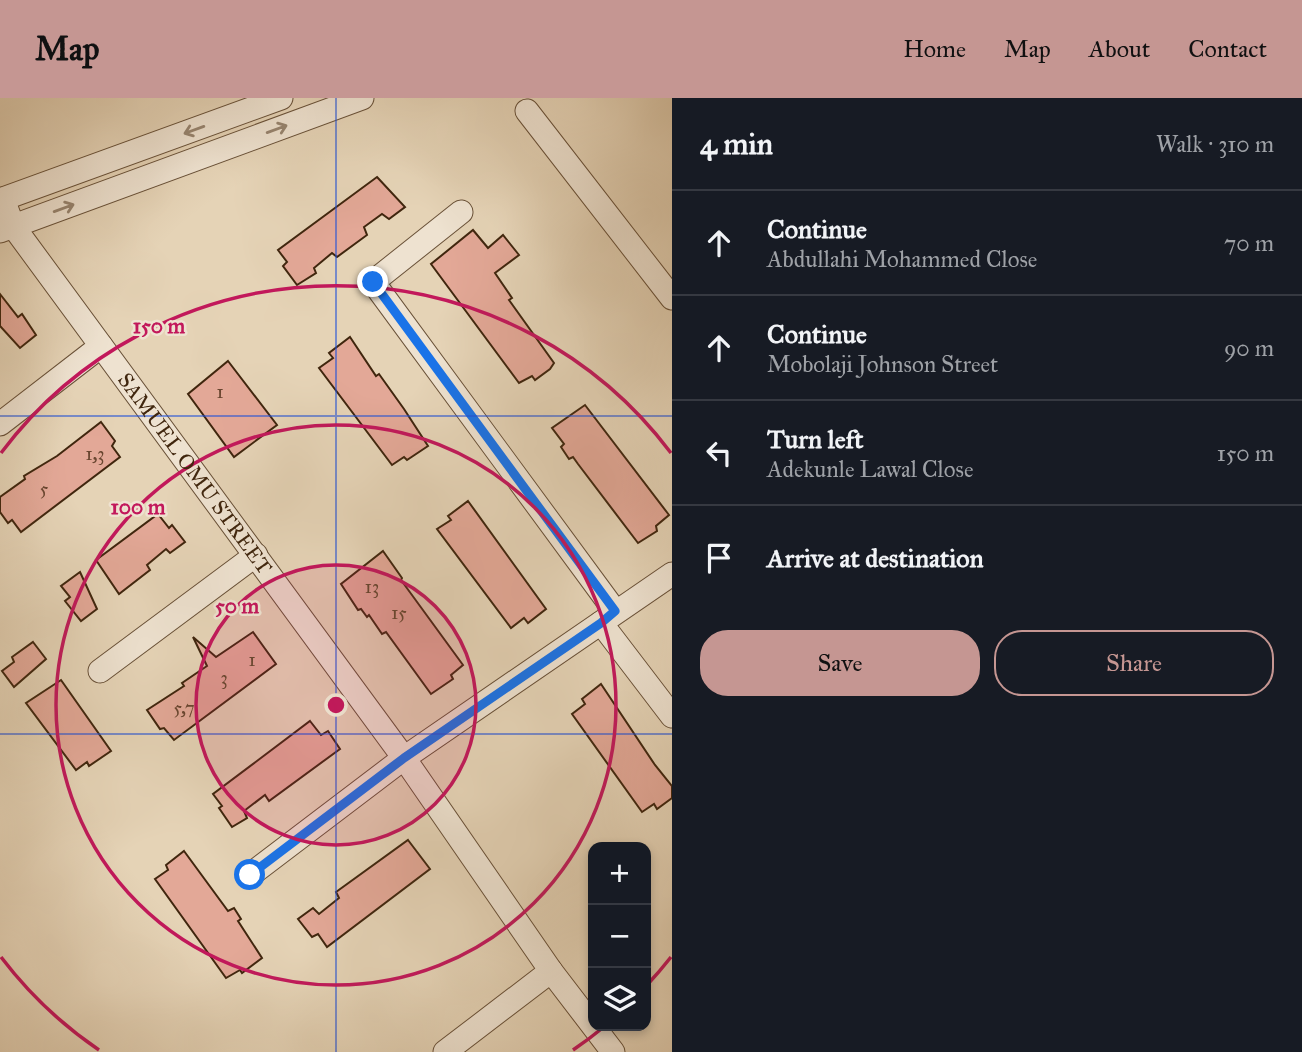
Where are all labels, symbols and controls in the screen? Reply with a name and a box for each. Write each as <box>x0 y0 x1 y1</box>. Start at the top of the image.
text: Map <box>35 29 99 69</box>
text: Home <box>903 34 966 64</box>
text: Map <box>1004 34 1051 64</box>
text: About <box>1089 34 1150 64</box>
text: Contact <box>1188 34 1267 64</box>
one-way arrow <box>266 122 288 134</box>
one-way arrow <box>183 125 205 137</box>
text: 4 min <box>700 126 773 162</box>
text: Walk · 310 m <box>1156 130 1274 158</box>
one-way arrow <box>53 201 75 213</box>
text: Continue <box>767 213 867 245</box>
icon: ahead <box>700 224 738 262</box>
text: 70 m <box>1224 229 1274 257</box>
text: Abdullahi Mohammed Close <box>767 245 1037 273</box>
route end <box>357 266 388 297</box>
text: 150 m <box>133 313 185 339</box>
text: Continue <box>767 318 867 350</box>
icon: ahead <box>700 329 738 367</box>
text: 90 m <box>1224 334 1274 362</box>
text: Mobolaji Johnson Street <box>767 350 998 378</box>
street label: SAMUEL OMU STREET <box>112 368 278 580</box>
house number: 1 <box>216 381 224 403</box>
text: Turn left <box>767 423 863 455</box>
icon: left <box>700 434 738 472</box>
text: 150 m <box>1217 439 1274 467</box>
house number: 1,3 <box>86 443 104 465</box>
text: Adekunle Lawal Close <box>767 455 973 483</box>
house number: 5 <box>40 478 49 500</box>
text: 100 m <box>111 494 166 520</box>
icon: arrive <box>700 539 738 577</box>
text: Arrive at destination <box>767 542 984 574</box>
house number: 13 <box>365 576 379 598</box>
text: 50 m <box>215 593 259 619</box>
house number: 15 <box>391 602 407 624</box>
button: Save <box>700 630 980 696</box>
button: Share <box>994 630 1274 696</box>
house number: 1 <box>248 649 256 671</box>
house number: 3 <box>220 667 228 689</box>
centre of rings <box>324 693 348 717</box>
house number: 5,7 <box>173 697 195 719</box>
map controls <box>588 842 651 1031</box>
button: + <box>588 842 651 905</box>
route start <box>234 859 265 890</box>
button: − <box>588 905 651 968</box>
button: layers <box>588 968 651 1031</box>

